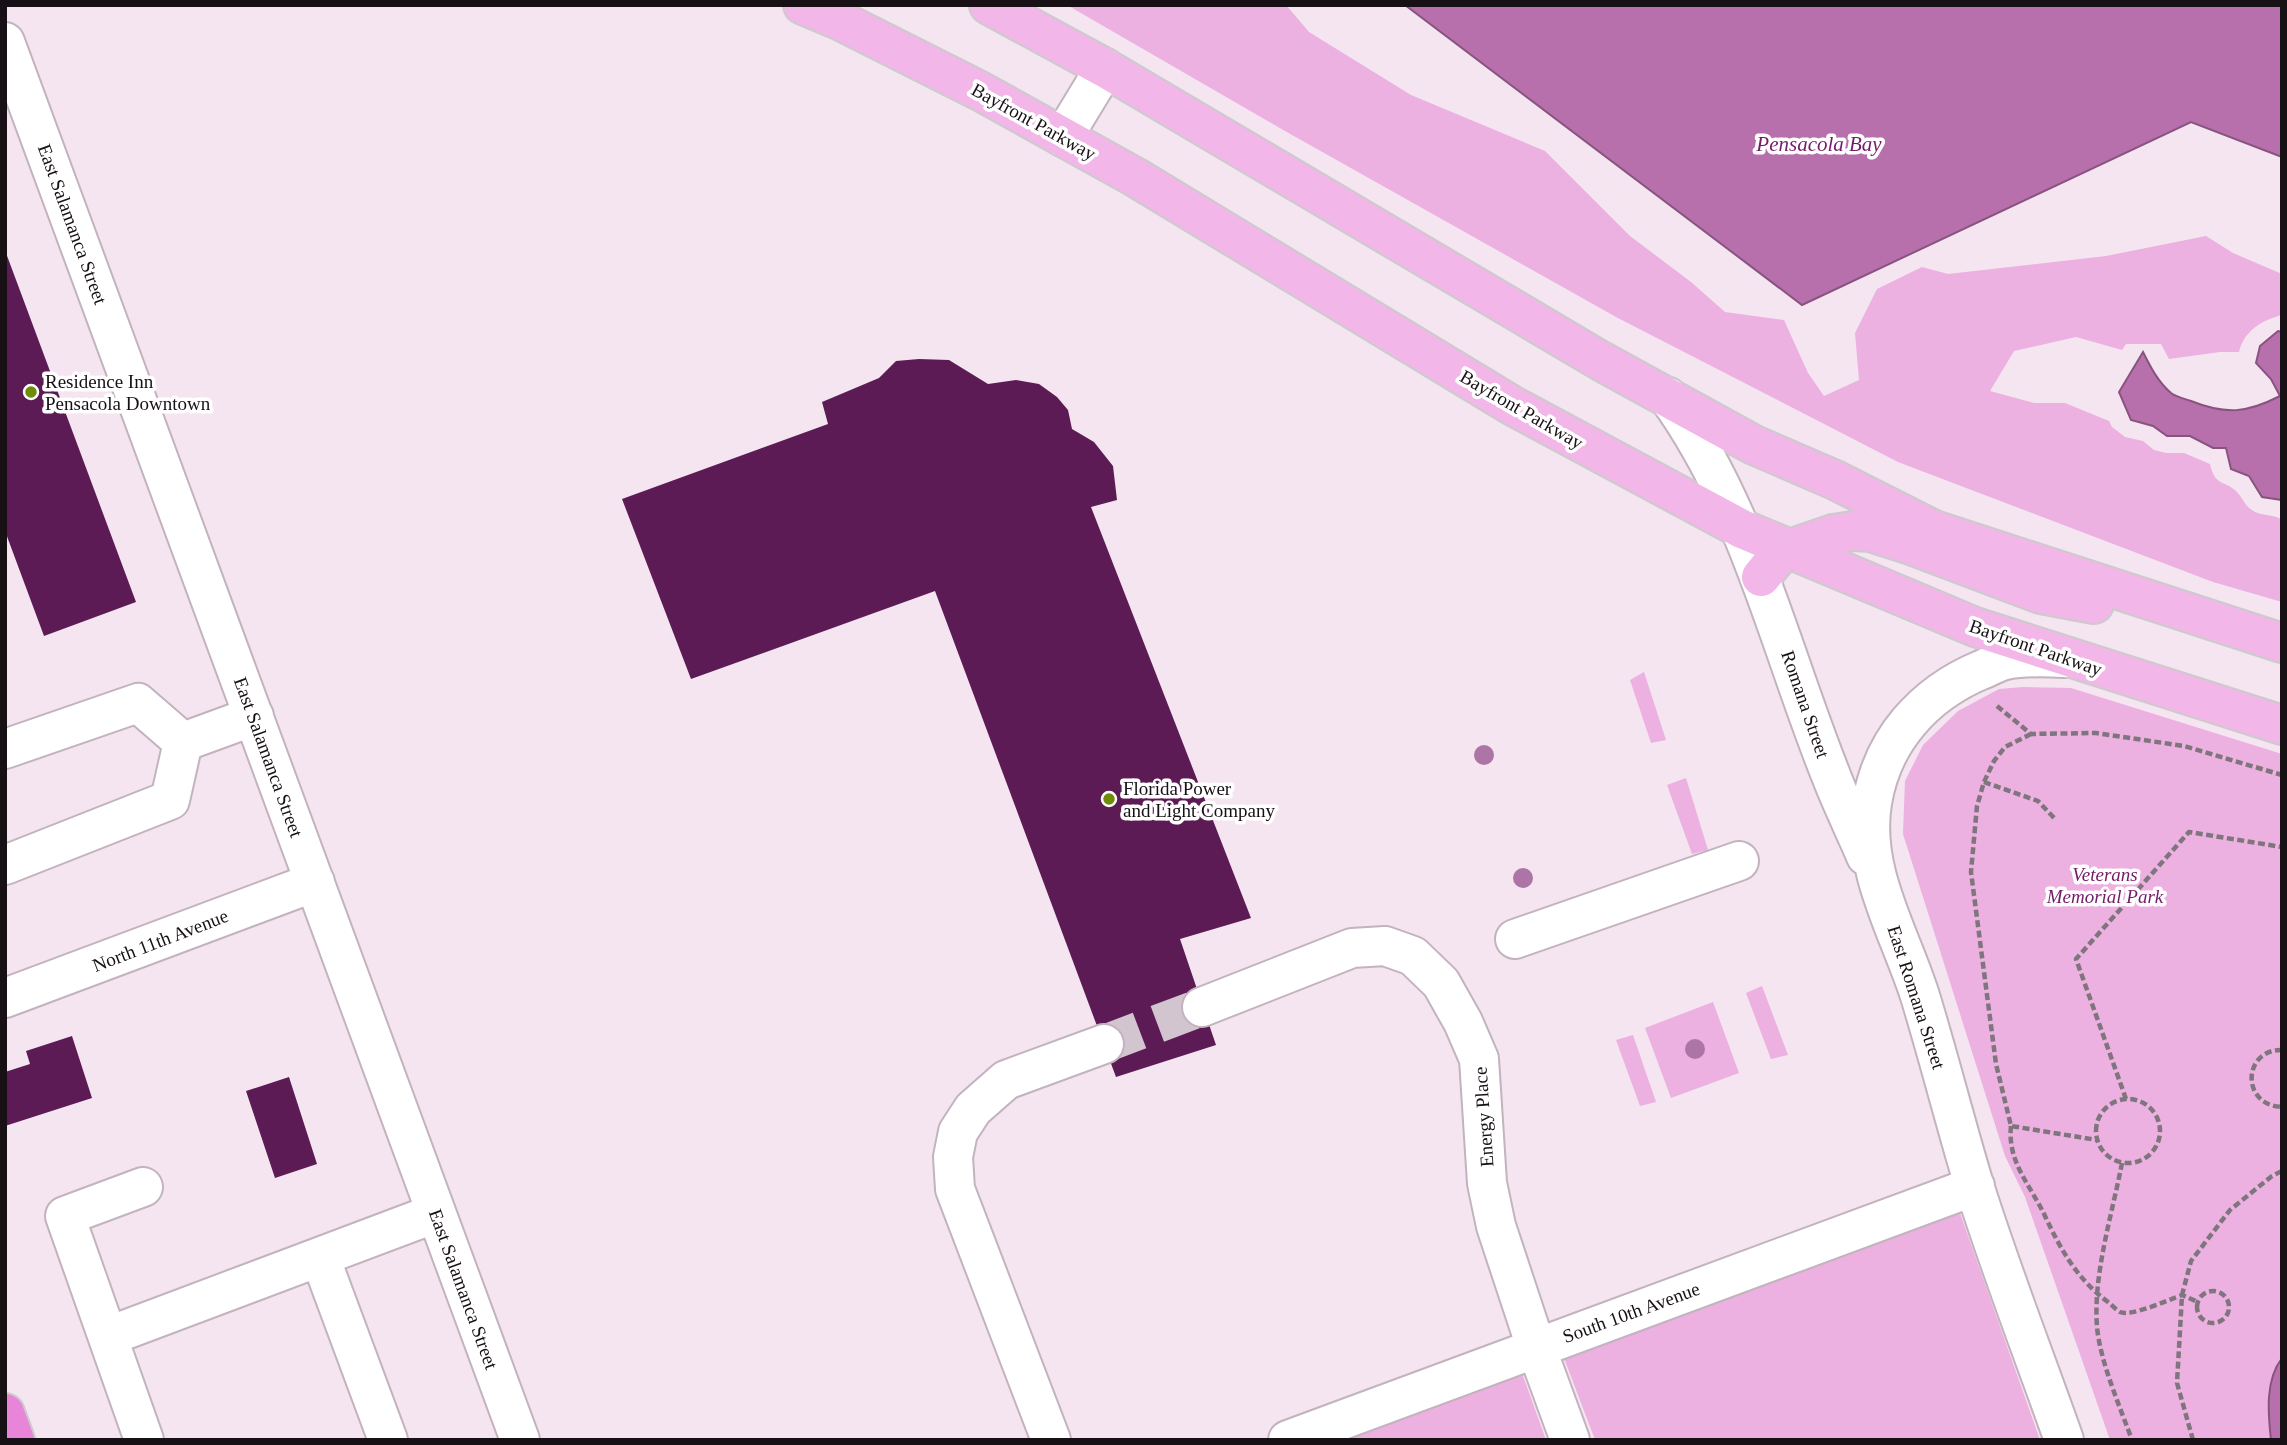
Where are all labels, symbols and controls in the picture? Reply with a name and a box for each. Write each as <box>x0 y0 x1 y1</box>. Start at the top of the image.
street label: Bayfront Parkway <box>968 79 1100 164</box>
water label: Pensacola Bay <box>1755 132 1882 156</box>
street label: East Salamanca Street <box>34 141 112 308</box>
street label: Bayfront Parkway <box>1456 366 1588 453</box>
place label: Residence Inn Pensacola Downtown <box>45 371 211 414</box>
marker: Residence Inn Pensacola Downtown <box>23 384 39 400</box>
street label: Bayfront Parkway <box>1967 615 2105 680</box>
street label: Romana Street <box>1777 648 1834 761</box>
street label: East Salamanca Street <box>230 674 308 841</box>
place label: Florida Power and Light Company <box>1123 778 1275 821</box>
marker: Florida Power and Light Company <box>1101 791 1117 807</box>
park label: Veterans Memorial Park <box>2046 864 2164 907</box>
street label: North 11th Avenue <box>89 905 231 976</box>
street label: East Romana Street <box>1883 923 1950 1072</box>
street label: Energy Place <box>1470 1066 1497 1168</box>
street label: East Salamanca Street <box>425 1206 503 1373</box>
street label: South 10th Avenue <box>1560 1278 1703 1347</box>

